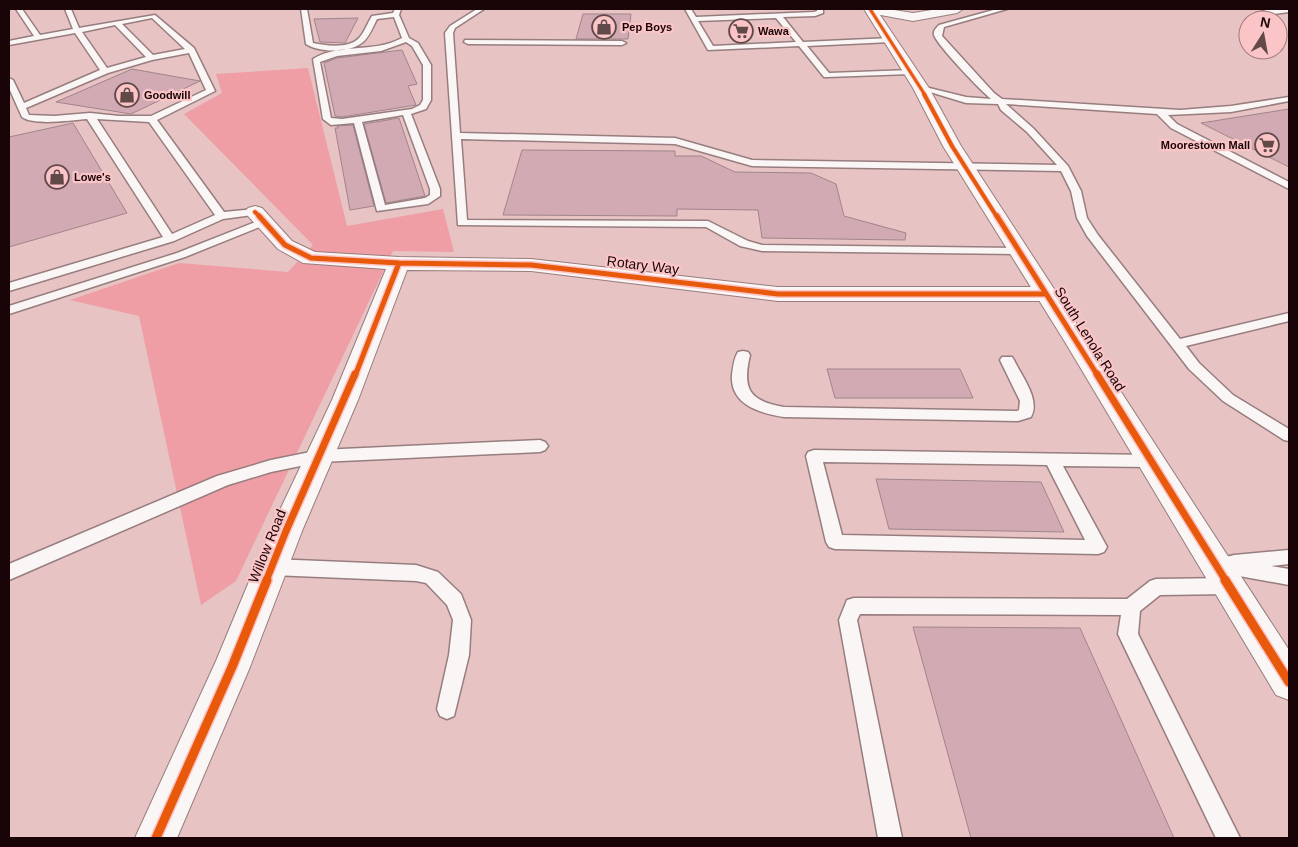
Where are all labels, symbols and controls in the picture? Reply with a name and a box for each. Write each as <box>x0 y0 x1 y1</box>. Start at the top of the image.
north arrow <box>1238 10 1288 60</box>
text: N <box>1259 13 1272 31</box>
shop icon: Pep Boys <box>591 14 617 40</box>
supermarket icon: Wawa <box>728 18 754 44</box>
place label: Pep Boys <box>622 21 672 33</box>
place label: Wawa <box>758 25 790 37</box>
shop icon: Goodwill <box>114 82 140 108</box>
place label: Goodwill <box>144 89 190 101</box>
supermarket icon: Moorestown Mall <box>1254 132 1280 158</box>
place label: Moorestown Mall <box>1161 139 1250 151</box>
shop icon: Lowe's <box>44 164 70 190</box>
place label: Lowe's <box>74 171 111 183</box>
street label: Rotary Way <box>606 253 680 277</box>
street label: South Lenola Road <box>1051 284 1129 394</box>
street label: Willow Road <box>245 507 289 585</box>

